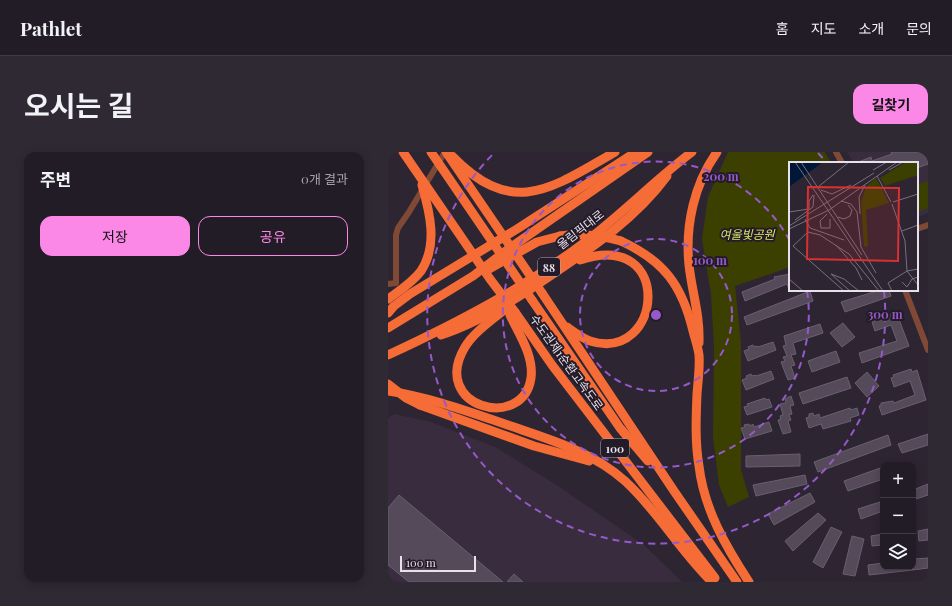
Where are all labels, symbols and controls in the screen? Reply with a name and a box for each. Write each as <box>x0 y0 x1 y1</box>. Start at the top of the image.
text: Pathlet <box>20 15 82 41</box>
text: 홈 <box>776 19 789 38</box>
text: 지도 <box>811 19 836 38</box>
text: 소개 <box>858 19 884 38</box>
text: 문의 <box>906 19 932 38</box>
button: 길찾기 <box>853 84 928 124</box>
text: 오시는 길 <box>24 86 134 123</box>
inset map <box>789 162 918 291</box>
text: 주변 <box>40 168 71 190</box>
text: 200 m <box>703 168 739 184</box>
text: 0개 결과 <box>301 170 348 187</box>
street label: 올림픽대로 <box>553 206 607 252</box>
button: 저장 <box>40 216 190 256</box>
button: 공유 <box>198 216 348 256</box>
park label: 여울빛공원 <box>719 226 776 242</box>
text: 100 m <box>693 252 727 268</box>
road number: 88 <box>538 258 560 276</box>
text: 300 m <box>868 306 903 322</box>
centre of rings <box>649 308 663 322</box>
street label: 수도권제1순환고속도로 <box>527 311 607 413</box>
road number: 100 <box>601 439 629 457</box>
map controls <box>880 462 916 570</box>
button: + <box>880 462 916 498</box>
button: − <box>880 498 916 534</box>
button: layers <box>880 534 916 570</box>
scale bar <box>400 554 476 573</box>
text: 100 m <box>406 555 436 570</box>

